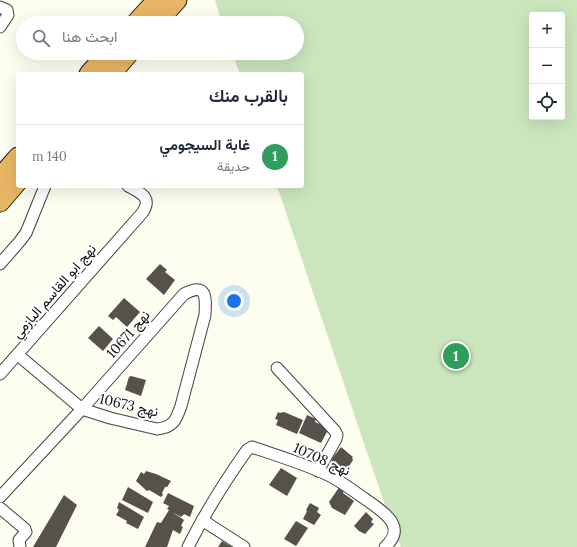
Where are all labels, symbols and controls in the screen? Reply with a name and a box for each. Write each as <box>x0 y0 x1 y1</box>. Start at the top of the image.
map controls <box>529 12 565 120</box>
button: + <box>529 12 565 48</box>
search box <box>16 16 304 60</box>
icon: search <box>30 27 52 49</box>
text: ابحث هنا <box>62 27 117 46</box>
button: − <box>529 48 565 84</box>
button: locate <box>529 84 565 120</box>
text: بالقرب منك <box>209 85 288 107</box>
text: غابة السيجومي <box>160 135 250 154</box>
text: 140 m <box>32 148 67 165</box>
text: 1 <box>272 148 278 165</box>
text: حديقة <box>217 158 250 175</box>
street label: نهج ابو القاسم البازمي <box>8 240 102 344</box>
your location <box>224 291 244 311</box>
street label: نهج 10671 <box>102 306 155 363</box>
pin: 1 <box>443 341 469 371</box>
street label: نهج 10673 <box>97 389 160 423</box>
street label: نهج 10708 <box>290 438 353 481</box>

